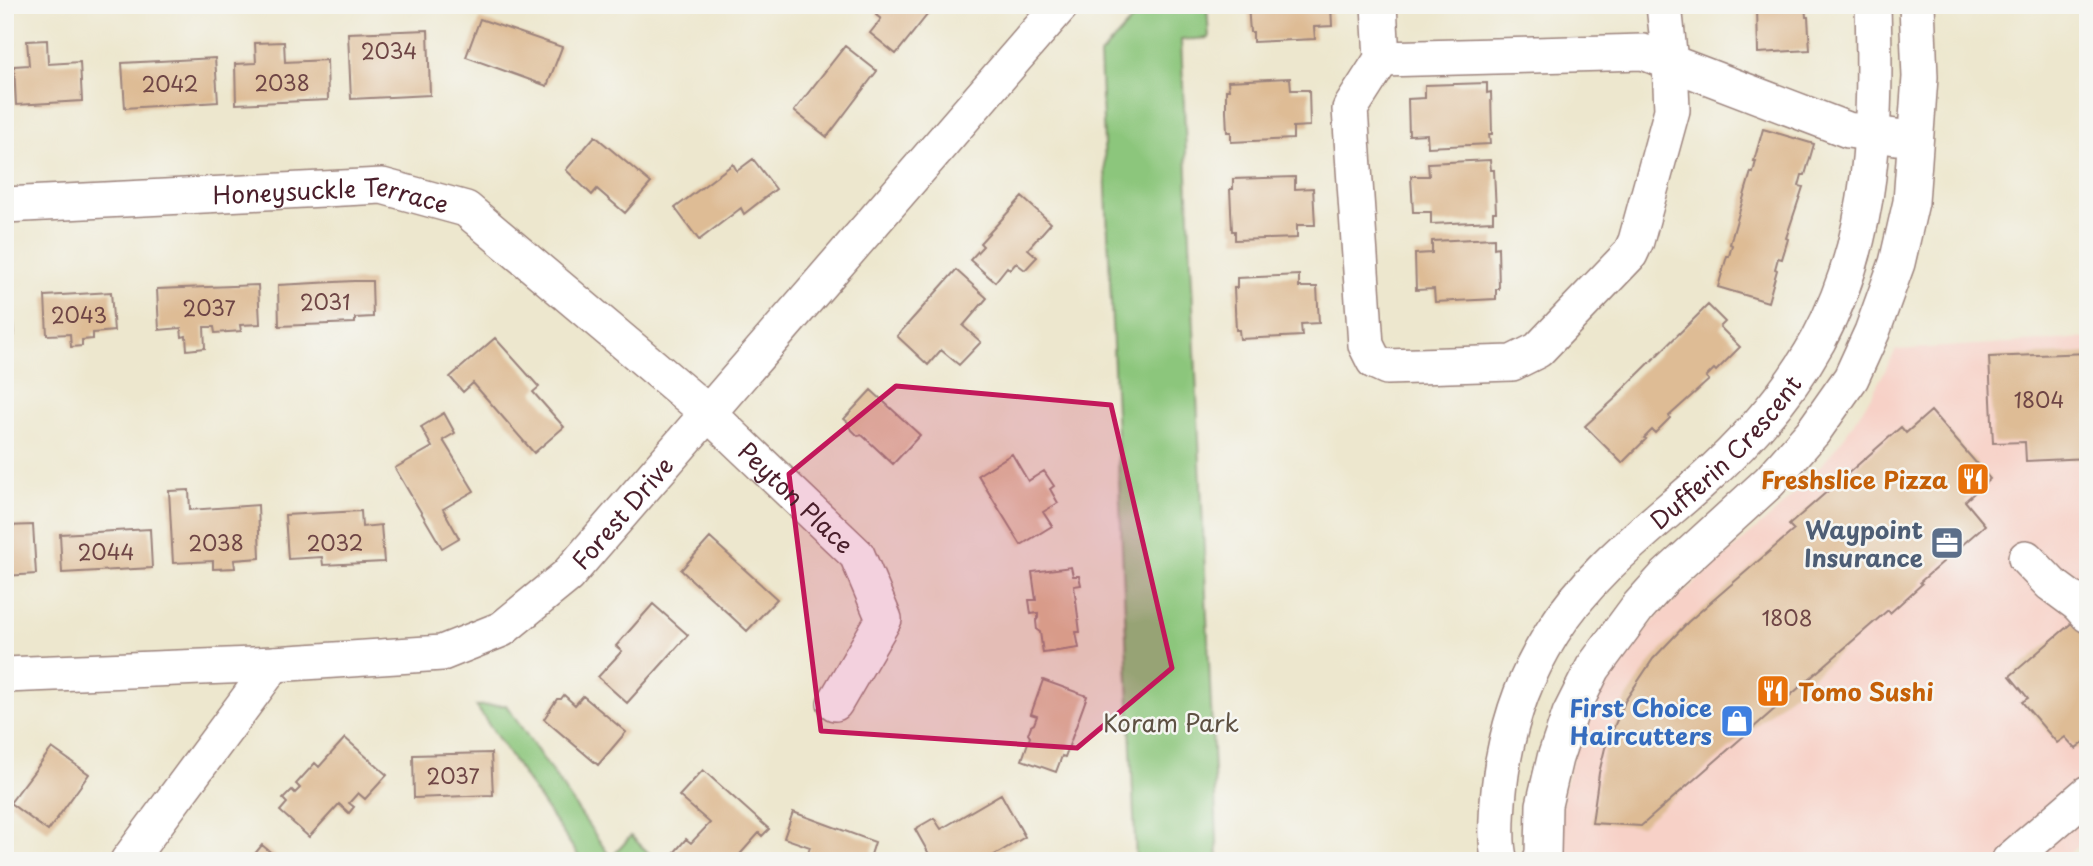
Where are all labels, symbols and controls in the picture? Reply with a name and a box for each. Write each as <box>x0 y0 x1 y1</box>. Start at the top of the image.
house number: 2034 <box>361 34 417 66</box>
house number: 2038 <box>254 66 310 98</box>
house number: 2042 <box>142 67 198 99</box>
street label: Honeysuckle Terrace <box>212 167 453 221</box>
house number: 2031 <box>300 285 350 317</box>
house number: 2037 <box>182 291 236 323</box>
house number: 2043 <box>51 298 107 330</box>
street label: Dufferin Crescent <box>1641 367 1810 537</box>
house number: 1804 <box>2014 383 2064 415</box>
street label: Peyton Place <box>730 433 862 561</box>
street label: Forest Drive <box>563 448 681 577</box>
restaurant icon: Freshslice Pizza <box>1954 460 1992 498</box>
place label: Freshslice Pizza <box>1761 461 1949 497</box>
place label: Waypoint Insurance <box>1804 511 1923 575</box>
office icon: Waypoint Insurance <box>1928 524 1966 562</box>
house number: 2038 <box>188 526 244 558</box>
house number: 2032 <box>307 526 363 558</box>
house number: 2044 <box>78 535 134 567</box>
house number: 1808 <box>1762 601 1812 633</box>
restaurant icon: Tomo Sushi <box>1754 672 1792 710</box>
place label: Tomo Sushi <box>1798 673 1934 709</box>
place label: First Choice Haircutters <box>1569 689 1712 753</box>
shop icon: First Choice Haircutters <box>1718 702 1756 740</box>
park label: Koram Park <box>1103 704 1239 740</box>
house number: 2037 <box>426 759 480 791</box>

